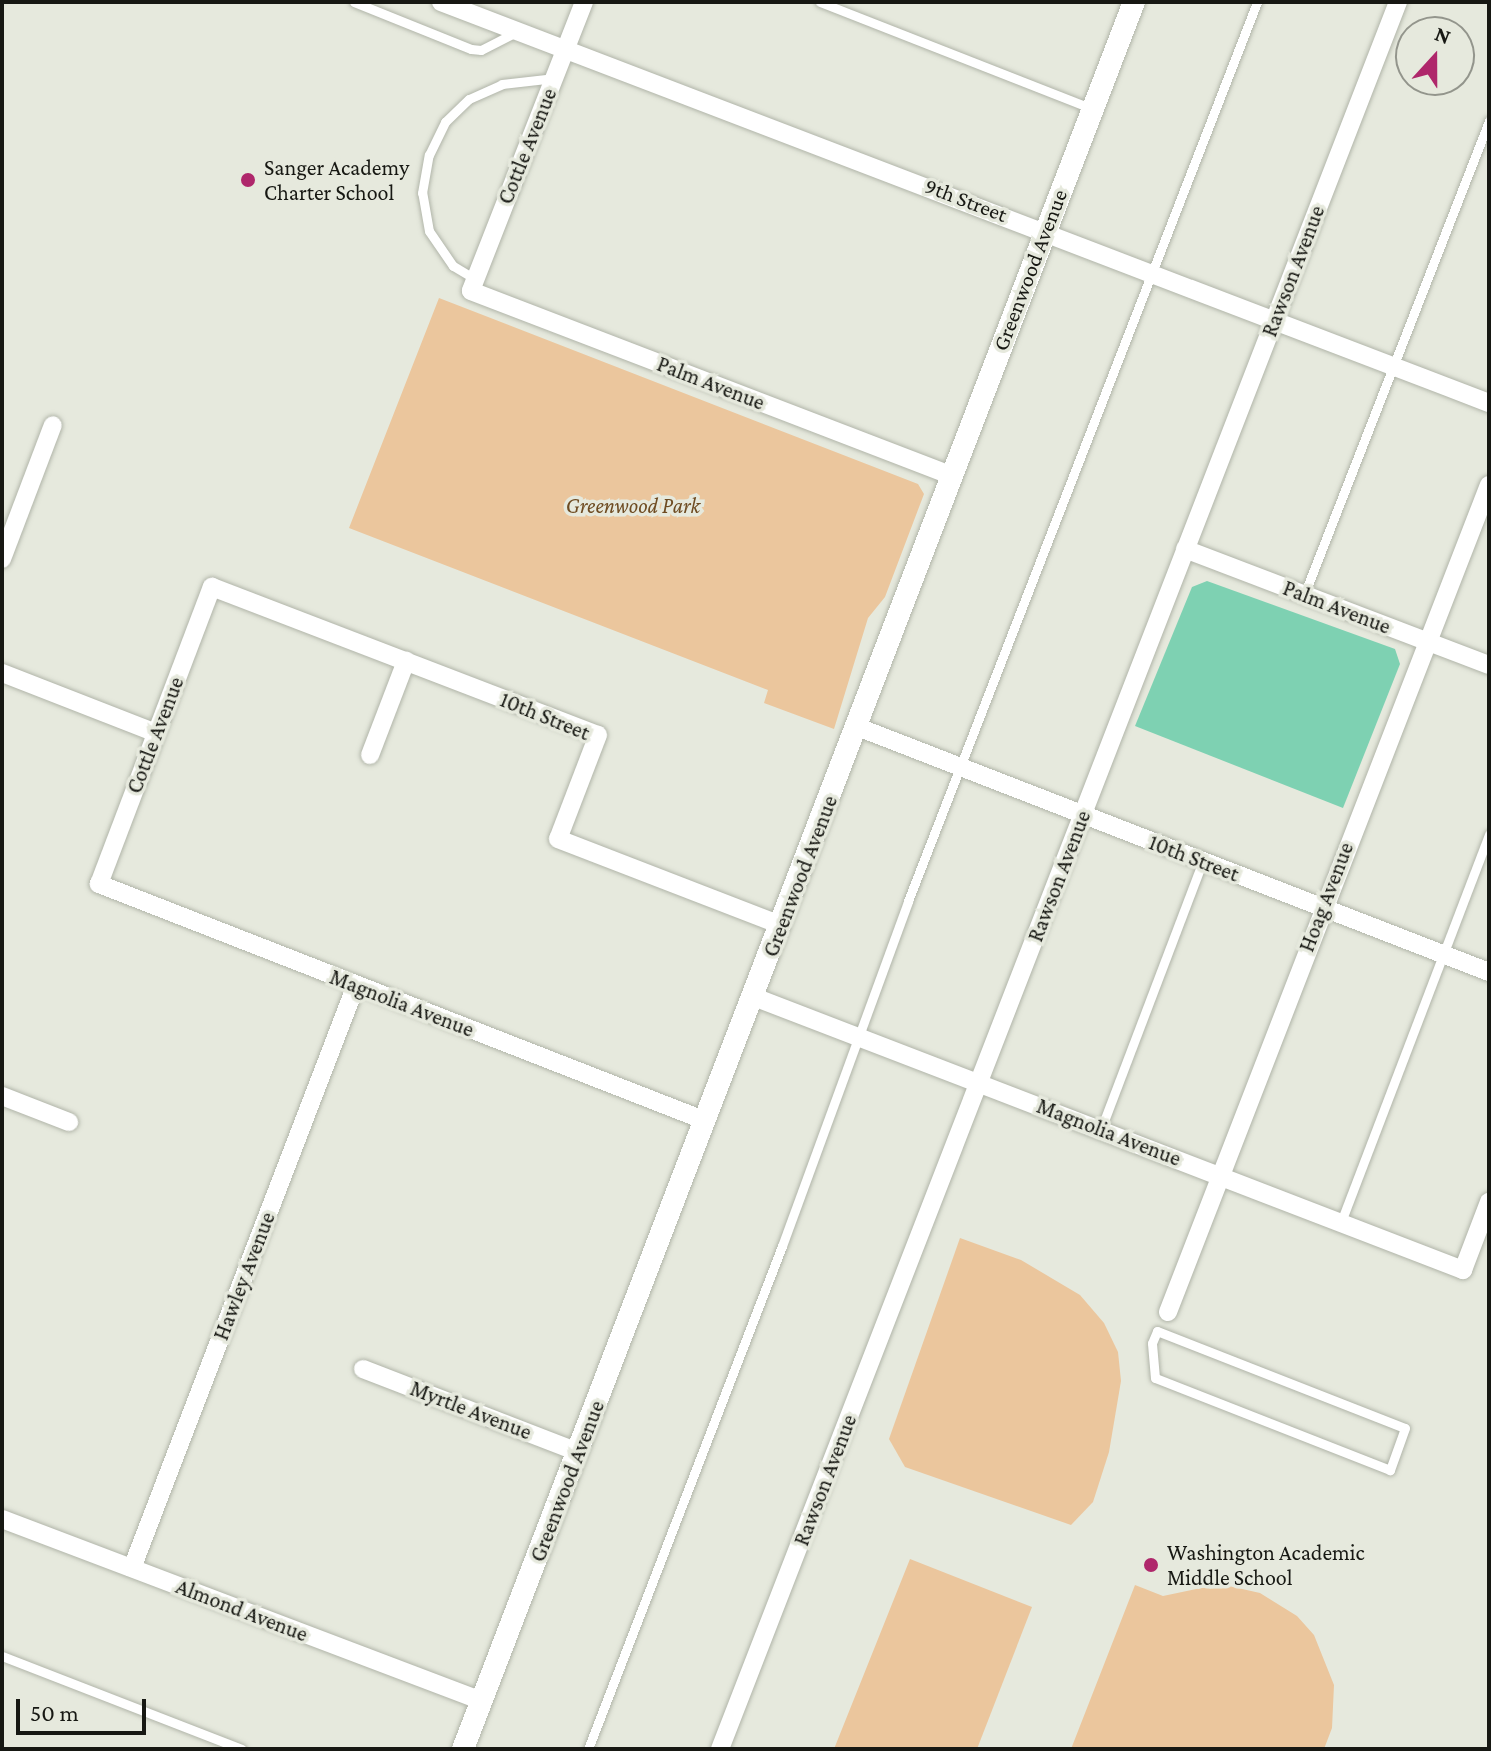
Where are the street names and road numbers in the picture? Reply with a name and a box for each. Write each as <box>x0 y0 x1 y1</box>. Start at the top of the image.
street label: Cottle Avenue <box>492 84 562 208</box>
street label: 9th Street <box>921 172 1011 228</box>
street label: Greenwood Avenue <box>987 186 1073 354</box>
street label: Rawson Avenue <box>1256 202 1330 340</box>
street label: Palm Avenue <box>653 350 769 416</box>
street label: Palm Avenue <box>1279 574 1395 640</box>
street label: Cottle Avenue <box>121 673 189 797</box>
street label: 10th Street <box>496 686 594 746</box>
street label: Greenwood Avenue <box>757 792 843 960</box>
street label: Rawson Avenue <box>1022 807 1096 945</box>
street label: 10th Street <box>1145 829 1243 887</box>
street label: Hoag Avenue <box>1293 839 1359 955</box>
street label: Magnolia Avenue <box>326 963 478 1043</box>
street label: Magnolia Avenue <box>1033 1092 1185 1172</box>
street label: Hawley Avenue <box>207 1208 281 1344</box>
street label: Myrtle Avenue <box>407 1375 535 1445</box>
street label: Greenwood Avenue <box>524 1397 610 1565</box>
street label: Rawson Avenue <box>788 1411 862 1549</box>
street label: Almond Avenue <box>172 1573 312 1647</box>

